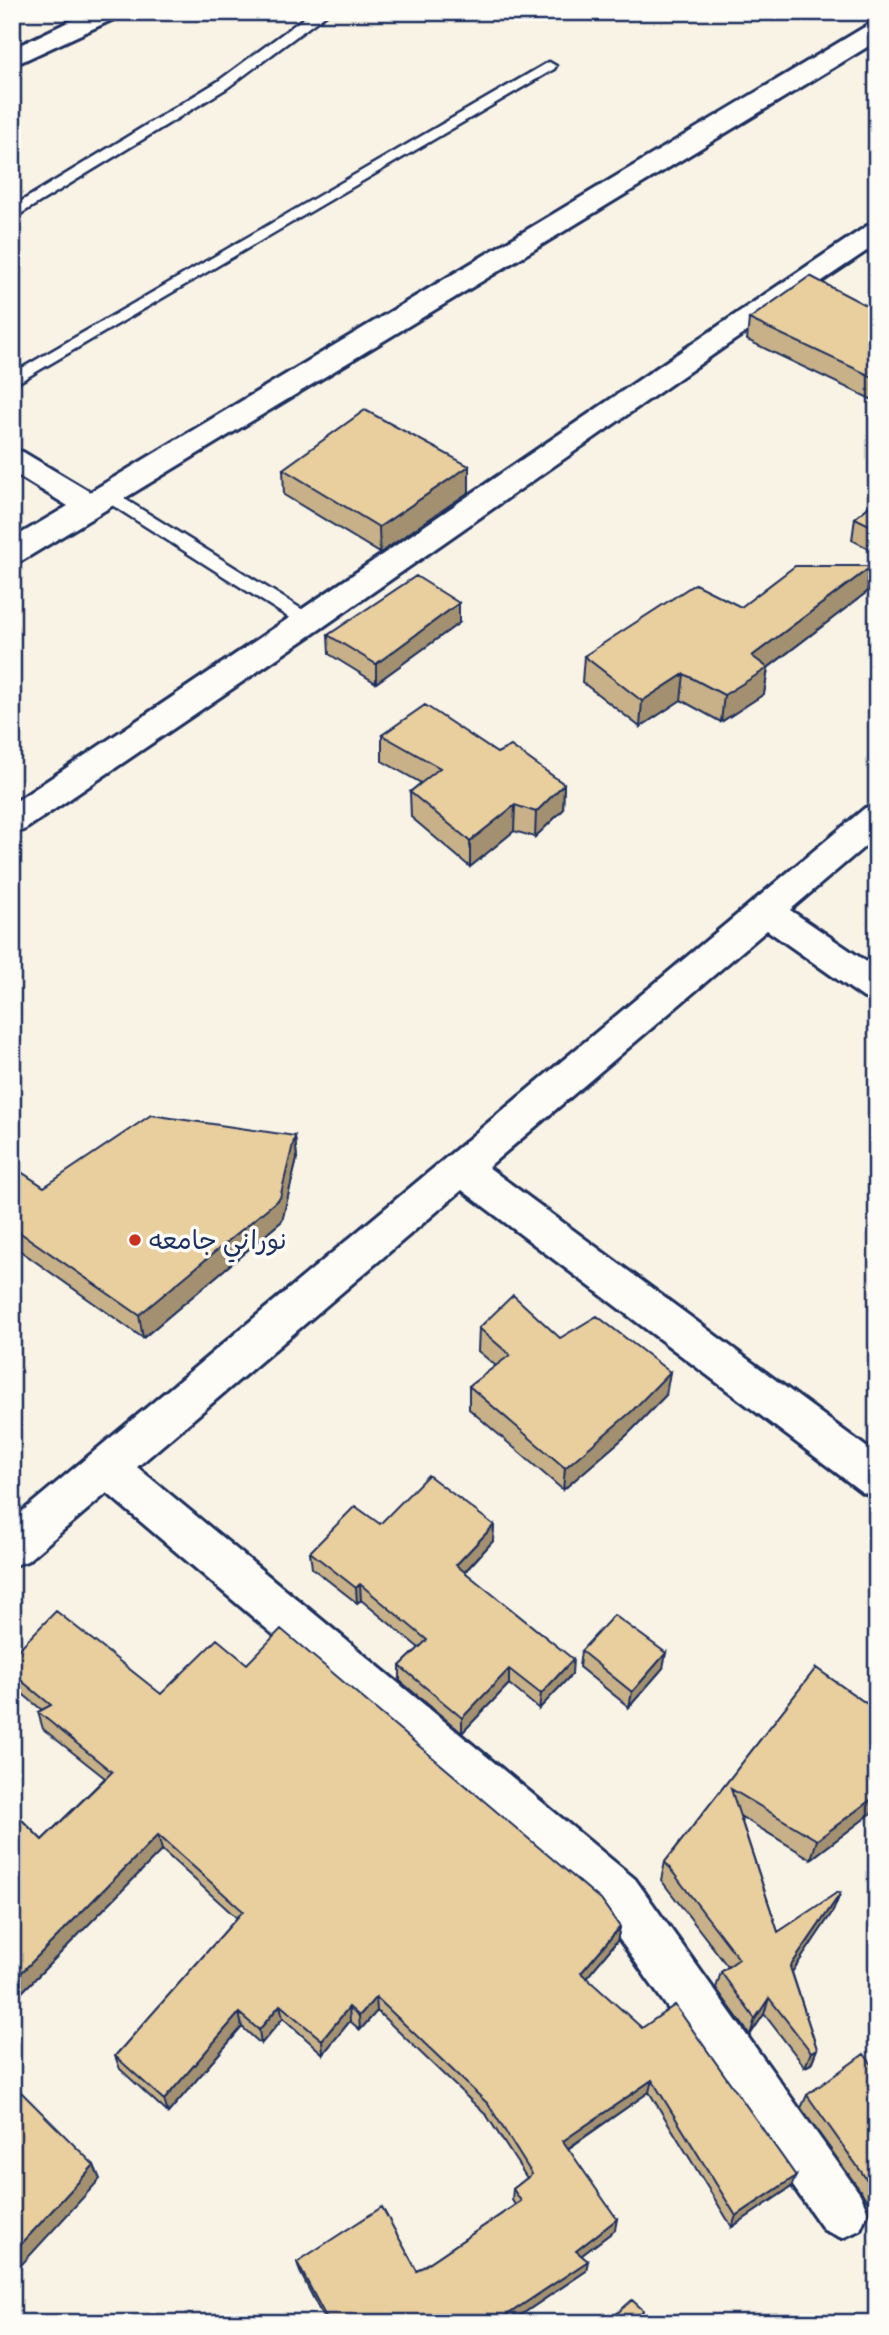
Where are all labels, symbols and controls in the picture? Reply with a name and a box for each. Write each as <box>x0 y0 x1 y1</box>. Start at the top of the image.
place label: نوراني جامعه <box>149 1222 288 1263</box>
marker: نوراني جامعه <box>127 1232 143 1248</box>

